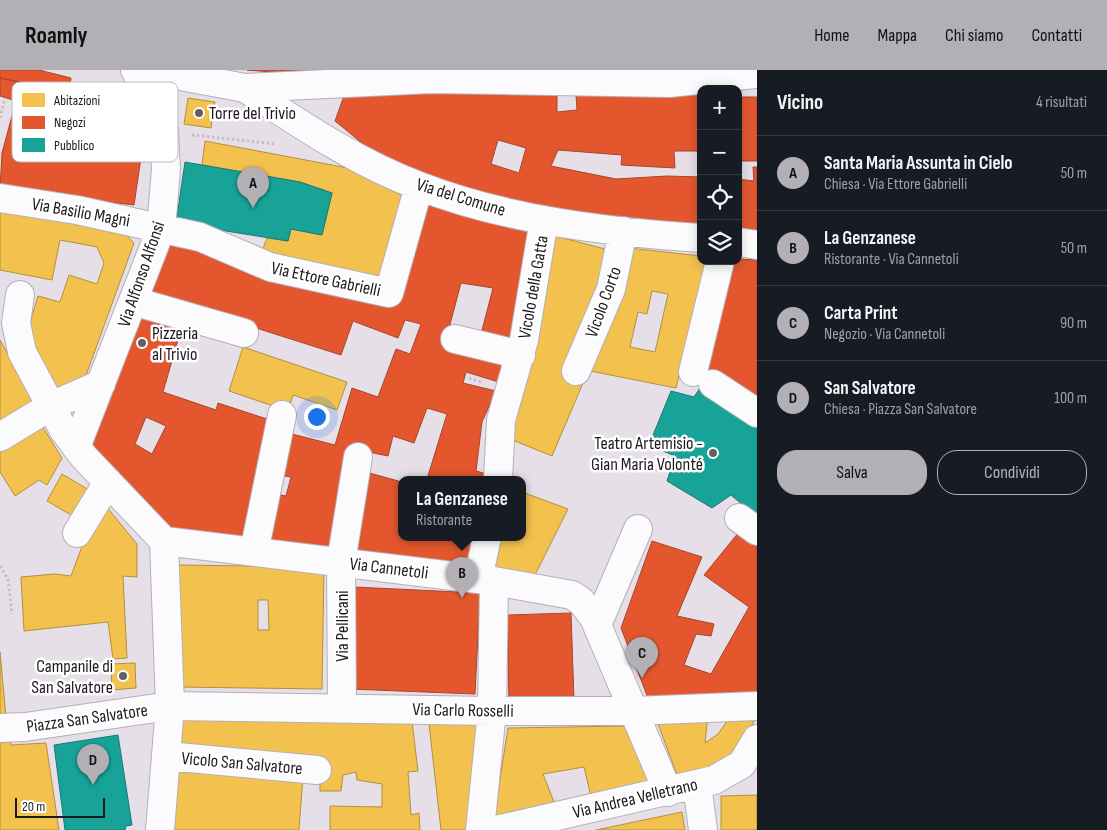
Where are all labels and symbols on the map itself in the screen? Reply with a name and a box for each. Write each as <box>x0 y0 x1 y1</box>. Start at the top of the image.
legend <box>12 82 178 162</box>
text: Abitazioni <box>53 92 100 109</box>
place label: Torre del Trivio <box>209 103 296 124</box>
marker: Torre del Trivio <box>193 107 205 119</box>
text: Negozi <box>54 114 86 131</box>
text: Pubblico <box>54 137 94 154</box>
pin: A <box>237 167 269 208</box>
street label: Via del Comune <box>414 174 508 221</box>
street label: Via Basilio Magni <box>30 194 132 231</box>
street label: Via Alfonso Alfonsi <box>114 219 169 330</box>
street label: Vicolo della Gatta <box>514 234 553 340</box>
street label: Via Ettore Gabrielli <box>269 258 383 301</box>
street label: Vicolo Corto <box>581 264 626 341</box>
place label: Pizzeria al Trivio <box>152 323 198 365</box>
marker: Pizzeria al Trivio <box>136 337 148 349</box>
your location <box>304 404 330 430</box>
place label: Teatro Artemisio - Gian Maria Volonté <box>591 433 703 475</box>
marker: Teatro Artemisio - Gian Maria Volonté <box>707 447 719 459</box>
street label: Via Cannetoli <box>348 553 429 584</box>
pin: B <box>446 557 478 598</box>
street label: Via Pellicani <box>332 590 353 662</box>
pin: C <box>626 637 658 678</box>
place label: Campanile di San Salvatore <box>31 656 113 698</box>
marker: Campanile di San Salvatore <box>117 670 129 682</box>
street label: Via Carlo Rosselli <box>412 699 514 722</box>
street label: Piazza San Salvatore <box>25 700 149 737</box>
pin: D <box>77 744 109 785</box>
street label: Vicolo San Salvatore <box>181 748 303 779</box>
street label: Via Andrea Velletrano <box>571 774 700 823</box>
scale bar <box>15 795 105 818</box>

